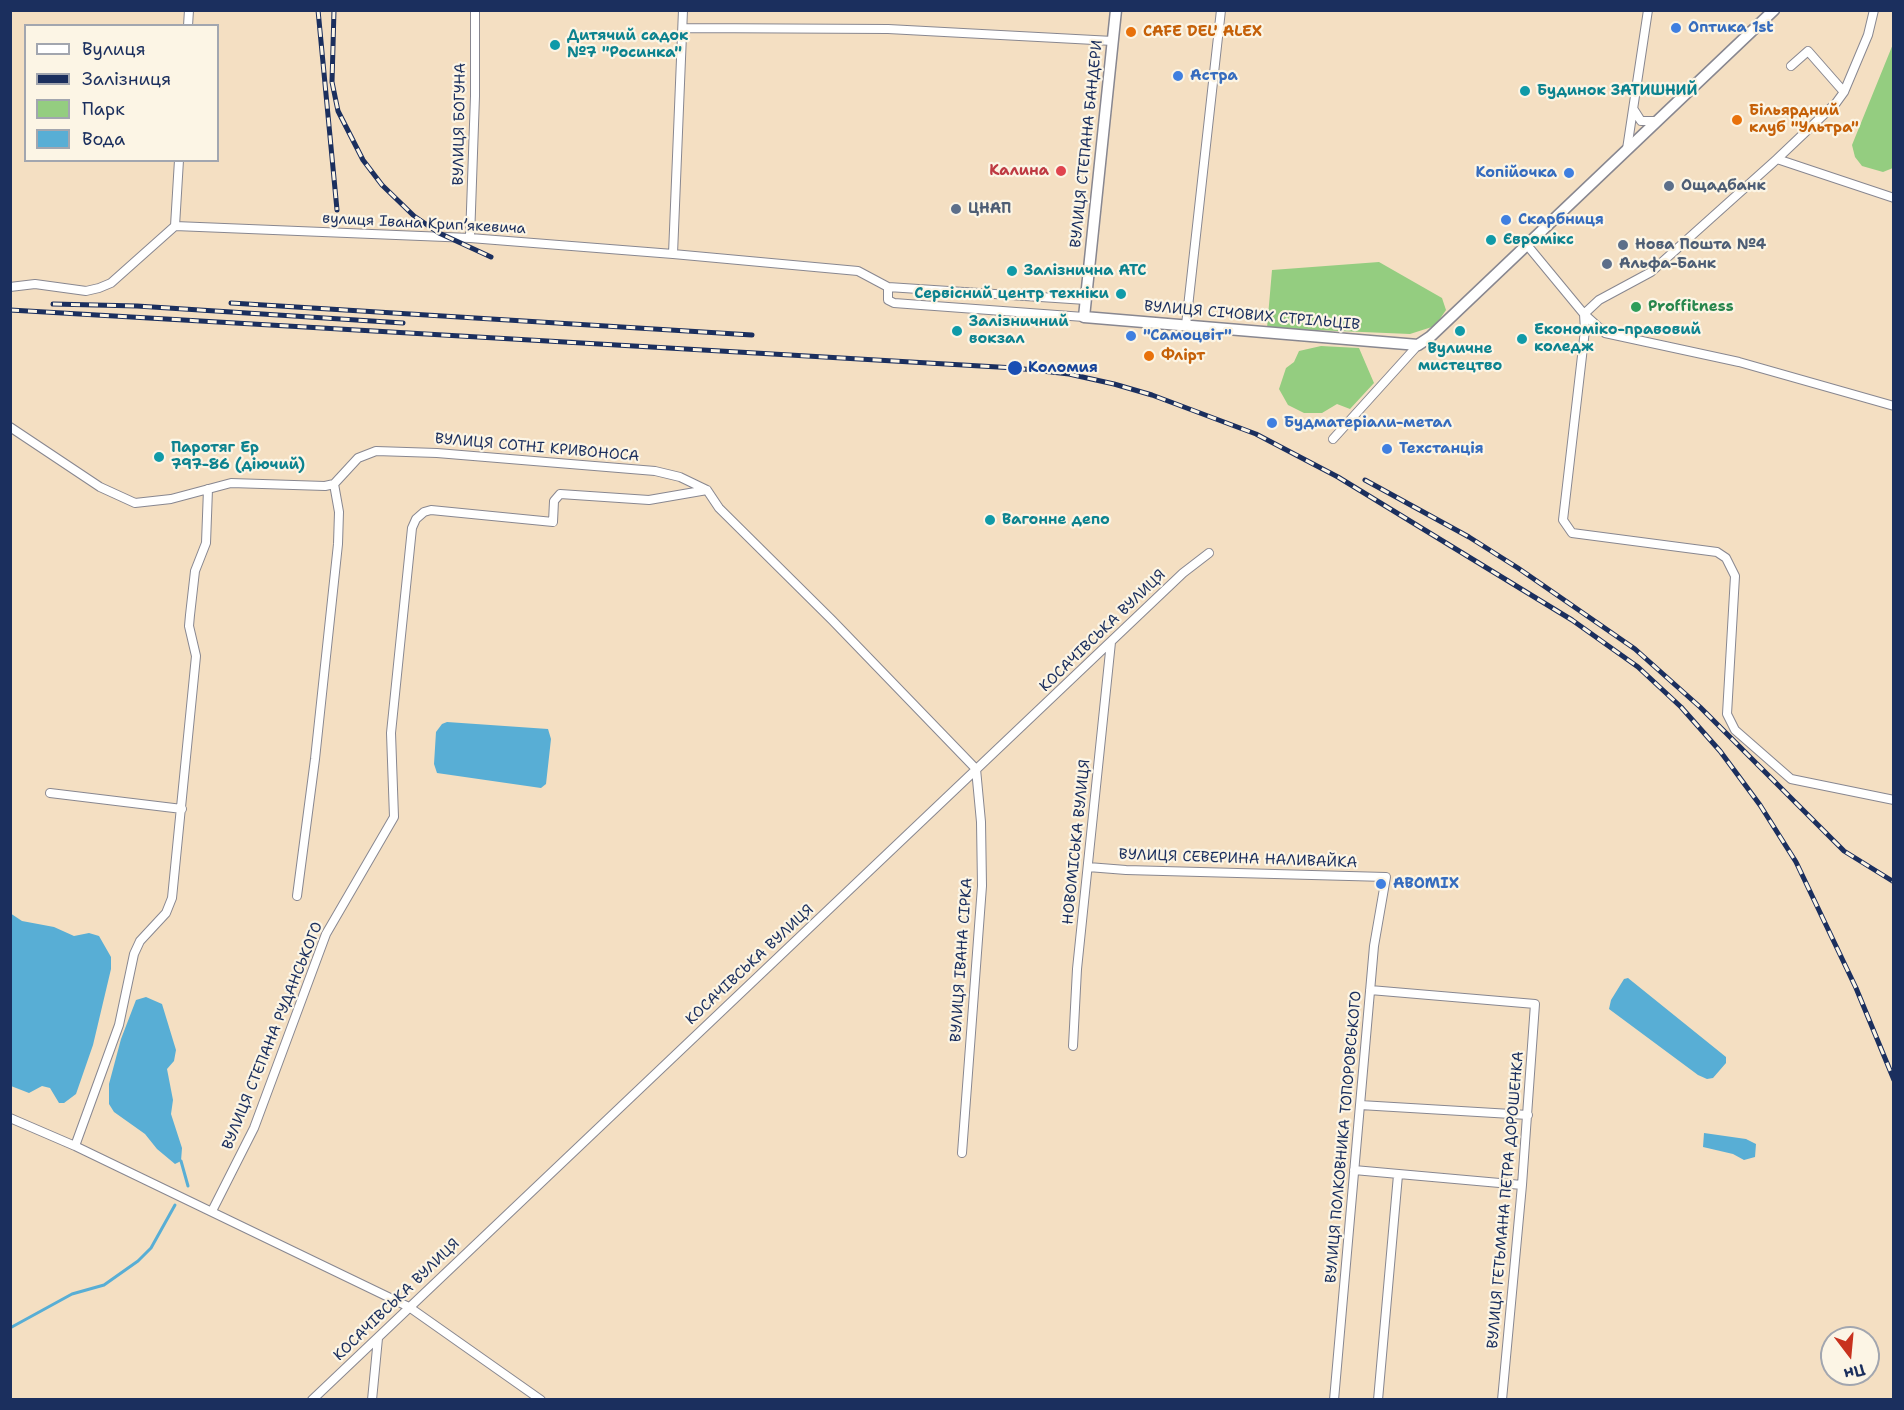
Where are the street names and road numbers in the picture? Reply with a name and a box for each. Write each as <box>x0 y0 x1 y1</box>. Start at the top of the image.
street label: ВУЛИЦЯ СТЕПАНА БАНДЕРИ <box>1067 39 1107 249</box>
street label: ВУЛИЦЯ БОГУНА <box>450 63 470 185</box>
street label: вулиця Івана Крипʼякевича <box>322 210 526 238</box>
street label: ВУЛИЦЯ СІЧОВИХ СТРІЛЬЦІВ <box>1143 298 1361 334</box>
street label: ВУЛИЦЯ СОТНІ КРИВОНОСА <box>434 430 640 466</box>
street label: КОСАЧІВСЬКА ВУЛИЦЯ <box>1036 566 1170 696</box>
street label: НОВОМІСЬКА ВУЛИЦЯ <box>1059 758 1095 926</box>
street label: ВУЛИЦЯ СЕВЕРИНА НАЛИВАЙКА <box>1118 846 1358 872</box>
street label: ВУЛИЦЯ ІВАНА СІРКА <box>947 877 977 1043</box>
street label: КОСАЧІВСЬКА ВУЛИЦЯ <box>682 901 818 1029</box>
street label: ВУЛИЦЯ СТЕПАНА РУДАНСЬКОГО <box>219 920 327 1152</box>
street label: ВУЛИЦЯ ПОЛКОВНИКА ТОПОРОВСЬКОГО <box>1322 990 1366 1284</box>
street label: ВУЛИЦЯ ГЕТЬМАНА ПЕТРА ДОРОШЕНКА <box>1484 1050 1528 1350</box>
street label: КОСАЧІВСЬКА ВУЛИЦЯ <box>330 1235 464 1365</box>

